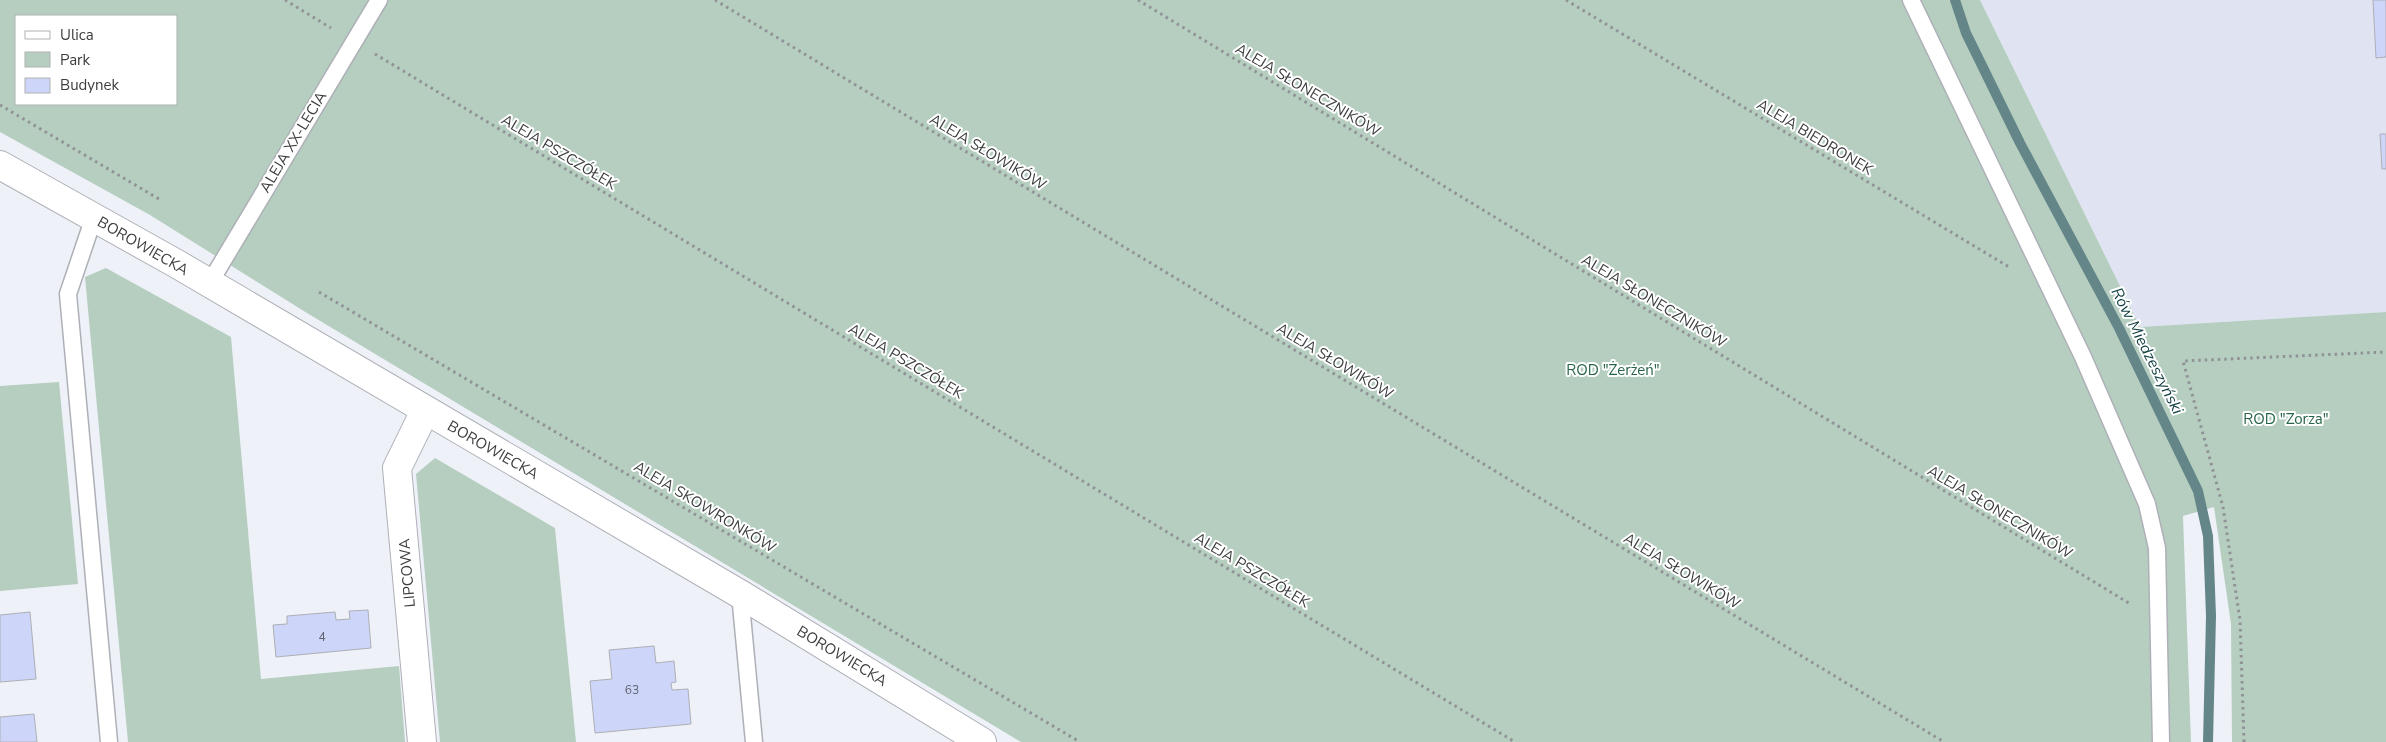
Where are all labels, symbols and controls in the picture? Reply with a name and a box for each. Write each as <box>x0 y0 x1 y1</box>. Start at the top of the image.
legend <box>15 15 178 105</box>
text: Ulica <box>60 25 94 45</box>
street label: ALEJA SŁONECZNIKÓW <box>1232 38 1385 142</box>
text: Park <box>60 50 90 70</box>
text: Budynek <box>60 75 120 95</box>
street label: ALEJA XX-LECIA <box>255 88 331 196</box>
street label: ALEJA BIEDRONEK <box>1753 94 1877 180</box>
street label: ALEJA SŁOWIKÓW <box>926 108 1051 195</box>
street label: ALEJA PSZCZÓŁEK <box>498 109 621 195</box>
street label: BOROWIECKA <box>94 212 192 280</box>
street label: ALEJA SŁONECZNIKÓW <box>1578 249 1731 353</box>
water label: Rów Miedzeszyński <box>2106 284 2189 418</box>
street label: ALEJA SŁOWIKÓW <box>1273 317 1398 404</box>
street label: ALEJA PSZCZÓŁEK <box>845 318 968 404</box>
park label: ROD "Żerżeń" <box>1566 360 1660 380</box>
park label: ROD "Zorza" <box>2243 409 2329 429</box>
street label: BOROWIECKA <box>444 416 542 484</box>
street label: ALEJA SKOWRONKÓW <box>630 456 781 558</box>
street label: ALEJA SŁONECZNIKÓW <box>1924 460 2077 564</box>
street label: ALEJA PSZCZÓŁEK <box>1191 527 1314 613</box>
street label: ALEJA SŁOWIKÓW <box>1620 527 1745 614</box>
street label: LIPCOWA <box>394 538 420 608</box>
street label: BOROWIECKA <box>793 621 891 691</box>
house number: 4 <box>318 629 326 645</box>
house number: 63 <box>625 682 639 698</box>

